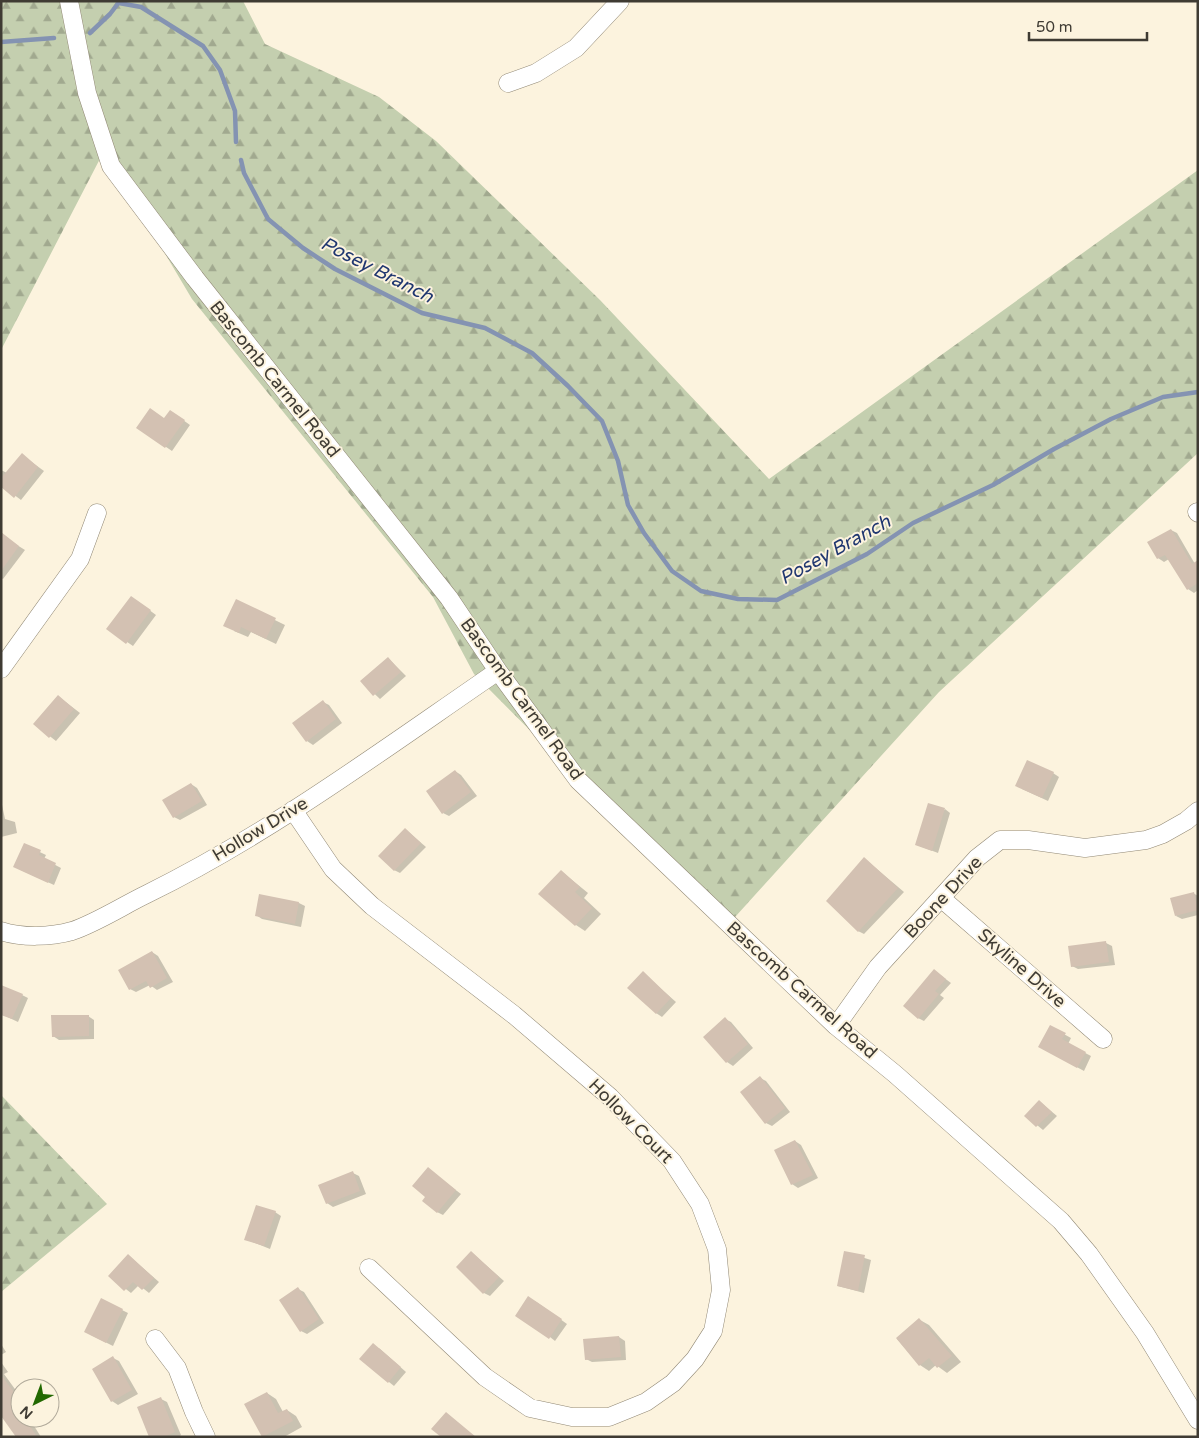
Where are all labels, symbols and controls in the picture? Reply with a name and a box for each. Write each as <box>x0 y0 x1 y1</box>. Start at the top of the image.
scale bar <box>1029 10 1146 42</box>
text: 50 m <box>1036 18 1073 36</box>
water label: Posey Branch <box>317 232 437 308</box>
street label: Bascomb Carmel Road <box>205 296 345 462</box>
water label: Posey Branch <box>776 510 895 589</box>
street label: Bascomb Carmel Road <box>456 614 588 784</box>
street label: Hollow Drive <box>208 792 312 866</box>
street label: Boone Drive <box>899 851 987 943</box>
street label: Bascomb Carmel Road <box>722 917 882 1063</box>
street label: Skyline Drive <box>973 924 1071 1012</box>
street label: Hollow Court <box>584 1074 678 1168</box>
north arrow <box>10 1378 60 1428</box>
text: N <box>17 1402 37 1422</box>

